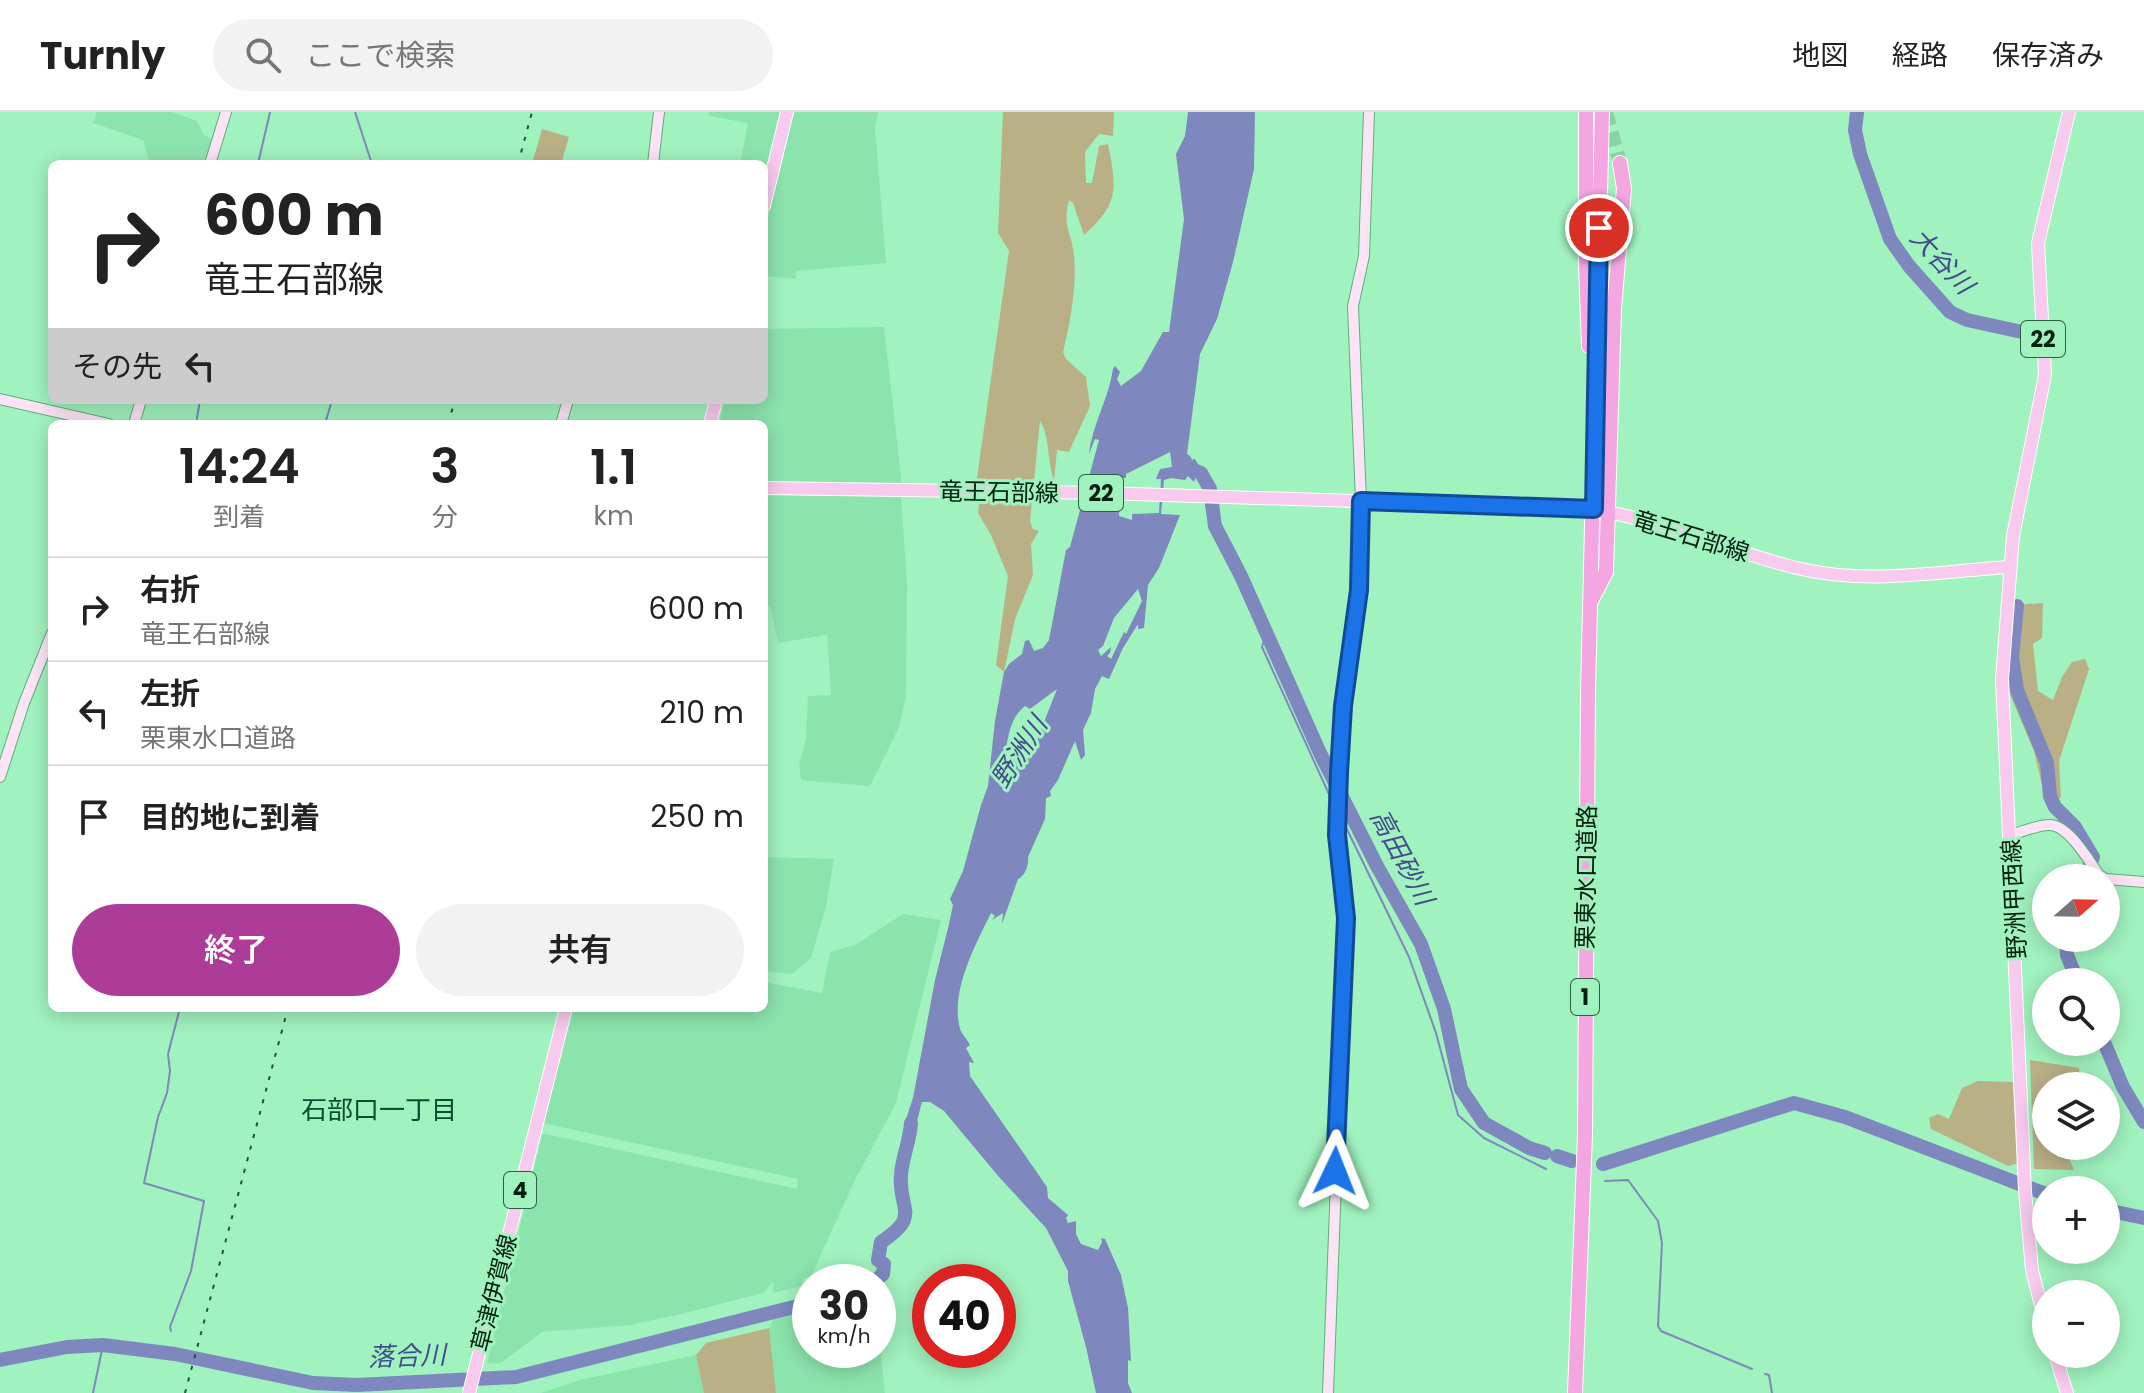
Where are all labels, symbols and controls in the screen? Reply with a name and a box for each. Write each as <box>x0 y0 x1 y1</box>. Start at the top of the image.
search box <box>213 19 773 91</box>
text: Turnly <box>40 29 165 82</box>
icon: search <box>241 33 285 77</box>
text: ここで検索 <box>305 34 455 77</box>
text: 地図 <box>1792 36 1848 75</box>
text: 経路 <box>1892 36 1948 75</box>
text: 保存済み <box>1992 36 2104 75</box>
text: 600 m <box>204 176 384 255</box>
icon: right <box>72 192 176 296</box>
pin <box>1565 194 1633 262</box>
icon: arrive <box>1577 206 1621 250</box>
water label: 大谷川 <box>1902 220 1984 304</box>
text: 竜王石部線 <box>204 254 384 305</box>
road number: 22 <box>2021 321 2065 357</box>
icon: left <box>178 344 222 388</box>
text: その先 <box>72 345 162 388</box>
text: 14:24 <box>179 433 300 500</box>
text: 3 <box>430 433 459 500</box>
text: 1.1 <box>590 434 637 501</box>
street label: 竜王石部線 <box>939 474 1059 510</box>
road number: 22 <box>1079 475 1123 511</box>
text: km <box>594 498 634 534</box>
text: 到着 <box>213 499 265 535</box>
text: 分 <box>432 499 458 535</box>
street label: 竜王石部線 <box>1629 503 1753 569</box>
text: 右折 <box>140 568 200 611</box>
icon: right <box>72 587 116 631</box>
text: 600 m <box>648 587 744 630</box>
text: 竜王石部線 <box>140 616 270 652</box>
text: 左折 <box>140 672 200 715</box>
icon: left <box>72 691 116 735</box>
text: 210 m <box>659 691 744 734</box>
water label: 野洲川 <box>983 707 1057 795</box>
text: 栗東水口道路 <box>140 720 296 756</box>
icon: arrive <box>72 795 116 839</box>
text: 250 m <box>650 795 744 838</box>
text: 目的地に到着 <box>140 796 320 839</box>
water label: 高田砂川 <box>1362 803 1444 914</box>
street label: 栗東水口道路 <box>1568 805 1604 949</box>
street label: 野洲甲西線 <box>1994 838 2034 960</box>
north arrow <box>2032 864 2120 952</box>
map controls <box>2032 864 2120 1368</box>
button: 終了 <box>72 904 400 996</box>
button: 共有 <box>416 904 744 996</box>
button: search <box>2032 968 2120 1056</box>
road number: 1 <box>1571 979 1599 1015</box>
button: layers <box>2032 1072 2120 1160</box>
district label: 石部口一丁目 <box>301 1092 457 1128</box>
position arrow <box>1293 1129 1377 1213</box>
road number: 4 <box>504 1172 536 1208</box>
button: + <box>2032 1176 2120 1264</box>
street label: 草津伊賀線 <box>463 1231 525 1355</box>
speed limit sign: 40 <box>912 1264 1016 1368</box>
text: 30 <box>819 1278 869 1334</box>
button: − <box>2032 1280 2120 1368</box>
text: km/h <box>817 1322 871 1350</box>
water label: 落合川 <box>367 1337 450 1375</box>

